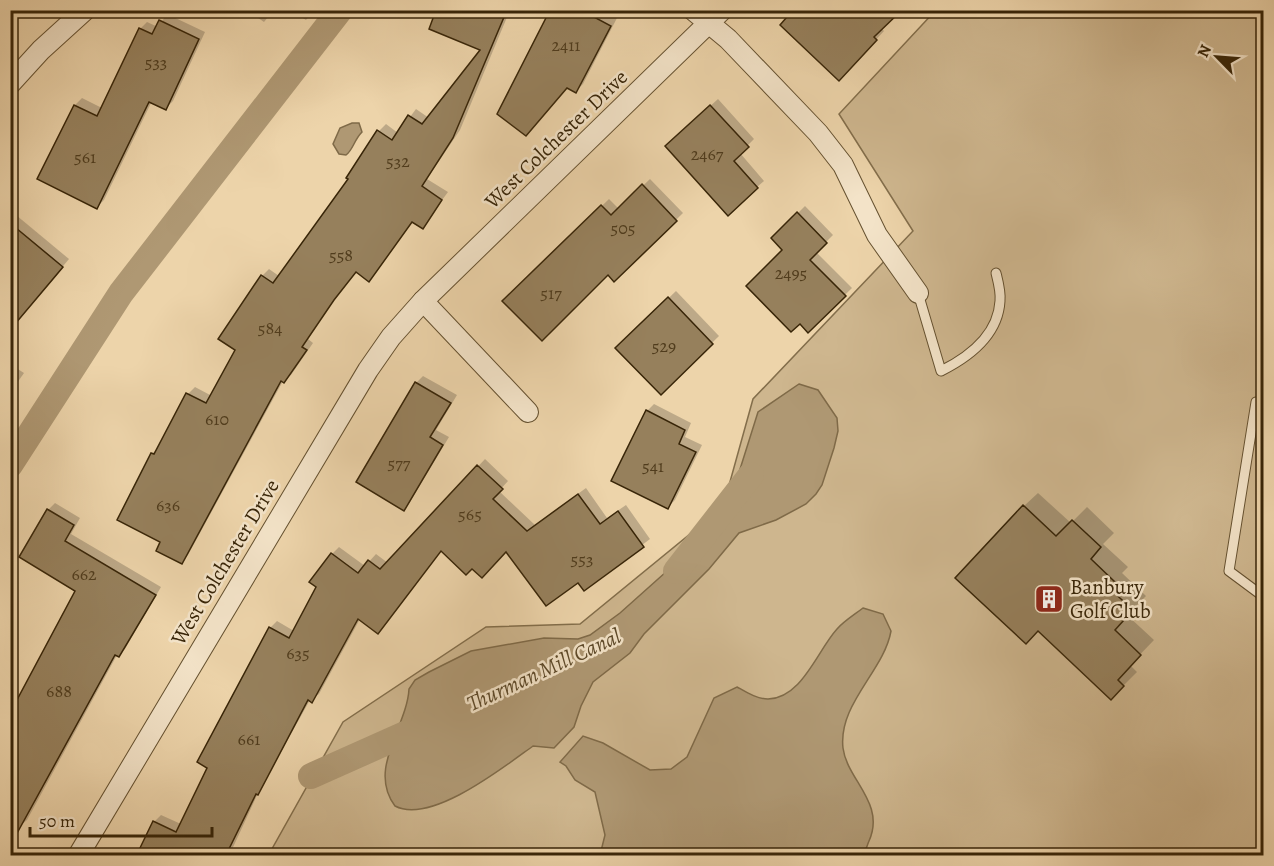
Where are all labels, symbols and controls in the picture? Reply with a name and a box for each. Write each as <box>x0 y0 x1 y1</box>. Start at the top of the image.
north arrow <box>1187 27 1247 87</box>
house number: 2411 <box>551 33 581 57</box>
text: N <box>1192 41 1217 61</box>
house number: 533 <box>145 50 167 74</box>
street label: West Colchester Drive <box>478 63 634 215</box>
house number: 2467 <box>691 142 724 166</box>
house number: 561 <box>74 145 96 169</box>
house number: 532 <box>386 149 410 173</box>
house number: 505 <box>610 216 636 240</box>
house number: 558 <box>329 243 353 267</box>
house number: 2495 <box>775 261 807 285</box>
house number: 517 <box>540 281 562 305</box>
house number: 584 <box>258 316 282 340</box>
house number: 529 <box>652 334 676 358</box>
house number: 610 <box>205 407 229 431</box>
house number: 577 <box>388 451 411 475</box>
house number: 541 <box>642 454 664 478</box>
street label: West Colchester Drive <box>164 474 286 651</box>
house number: 636 <box>156 493 180 517</box>
house number: 565 <box>458 502 482 526</box>
house number: 553 <box>571 547 593 571</box>
house number: 662 <box>71 562 97 586</box>
place label: Banbury Golf Club <box>1070 573 1151 625</box>
building icon: Banbury Golf Club <box>1033 583 1065 615</box>
water label: Thurman Mill Canal <box>462 621 626 719</box>
house number: 635 <box>286 641 310 665</box>
house number: 688 <box>46 679 72 703</box>
house number: 661 <box>238 727 260 751</box>
scale bar <box>30 800 212 838</box>
text: 50 m <box>39 809 75 833</box>

